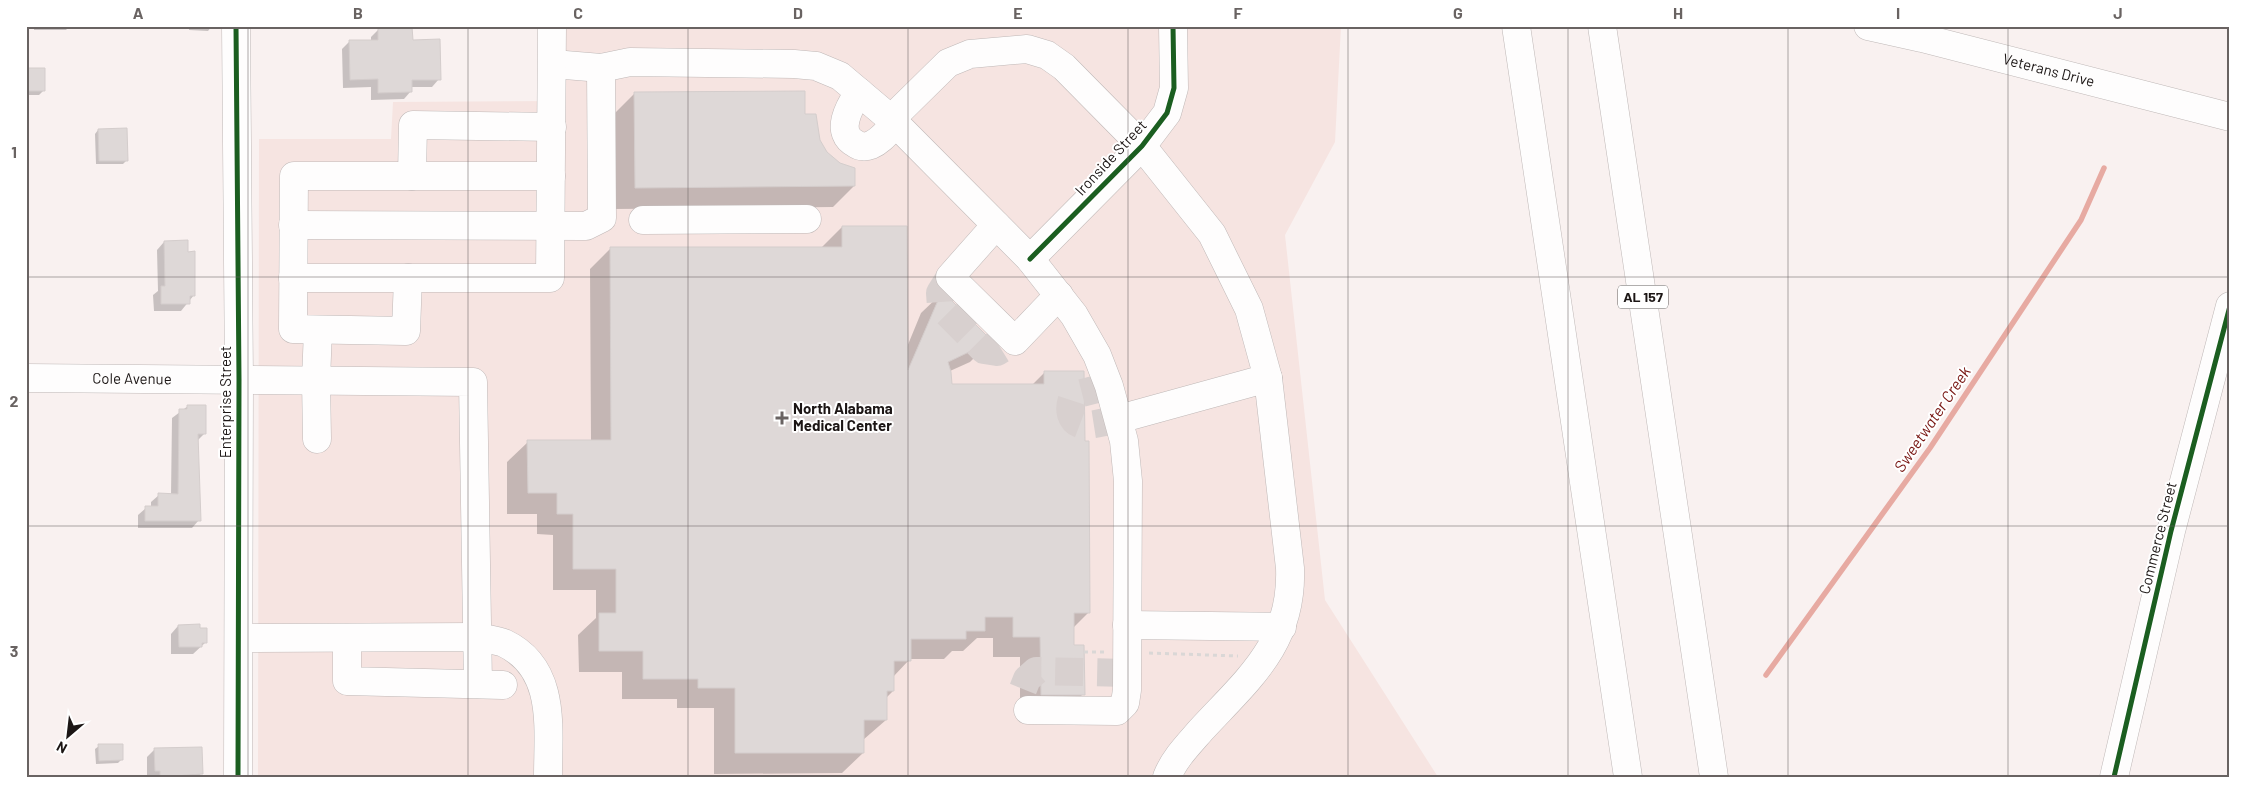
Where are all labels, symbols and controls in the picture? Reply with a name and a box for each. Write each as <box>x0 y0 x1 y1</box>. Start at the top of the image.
text: A <box>133 3 144 22</box>
text: B <box>353 3 363 22</box>
text: C <box>573 3 583 22</box>
text: D <box>793 3 803 22</box>
text: E <box>1013 3 1023 22</box>
text: F <box>1234 3 1243 22</box>
text: G <box>1453 3 1463 22</box>
text: H <box>1673 3 1683 22</box>
text: I <box>1896 3 1900 22</box>
text: J <box>2113 3 2123 22</box>
street label: Veterans Drive <box>2001 49 2097 90</box>
street label: Ironside Street <box>1071 116 1150 199</box>
text: 1 <box>11 142 17 161</box>
road number: AL 157 <box>1618 286 1668 308</box>
street label: Enterprise Street <box>216 346 234 458</box>
water label: Sweetwater Creek <box>1889 362 1974 475</box>
street label: Cole Avenue <box>92 369 172 387</box>
text: 2 <box>10 391 19 410</box>
place label: North Alabama Medical Center <box>793 399 893 434</box>
marker: North Alabama Medical Center <box>775 411 789 425</box>
street label: Commerce Street <box>2134 480 2180 596</box>
text: 3 <box>10 641 18 660</box>
north arrow <box>42 710 92 760</box>
text: N <box>54 738 70 758</box>

